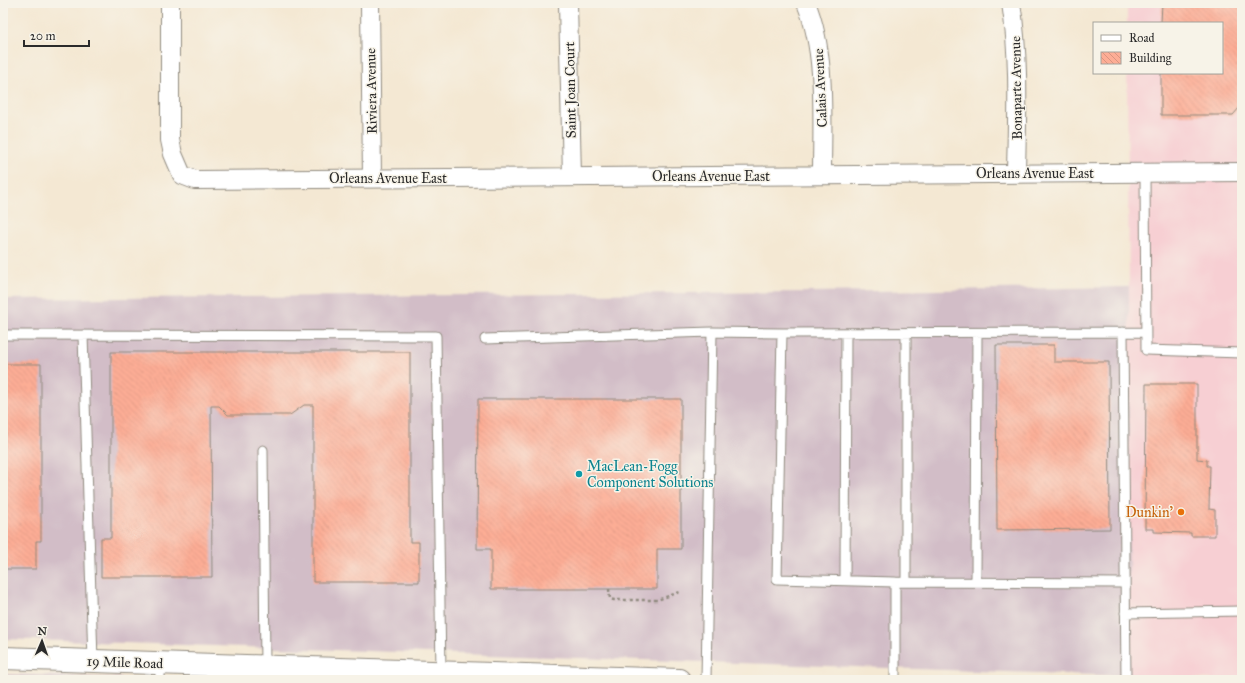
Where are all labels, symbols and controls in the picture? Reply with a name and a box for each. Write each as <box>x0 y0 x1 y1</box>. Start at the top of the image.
scale bar <box>24 22 89 48</box>
legend <box>1093 22 1223 74</box>
text: 20 m <box>30 29 56 43</box>
text: Road <box>1129 31 1155 45</box>
street label: Bonaparte Avenue <box>1007 36 1026 140</box>
street label: Saint Joan Court <box>561 41 581 138</box>
street label: Riviera Avenue <box>362 48 381 134</box>
street label: Calais Avenue <box>810 48 831 128</box>
text: Building <box>1129 51 1172 66</box>
street label: Orleans Avenue East <box>976 165 1094 182</box>
street label: Orleans Avenue East <box>652 168 770 185</box>
street label: Orleans Avenue East <box>329 170 447 187</box>
place label: MacLean-Fogg Component Solutions <box>587 458 713 491</box>
marker: MacLean-Fogg Component Solutions <box>574 469 584 479</box>
place label: Dunkin' <box>1126 504 1174 521</box>
marker: Dunkin' <box>1176 507 1186 517</box>
north arrow <box>22 621 62 661</box>
text: N <box>37 625 48 638</box>
street label: 19 Mile Road <box>86 653 164 672</box>

